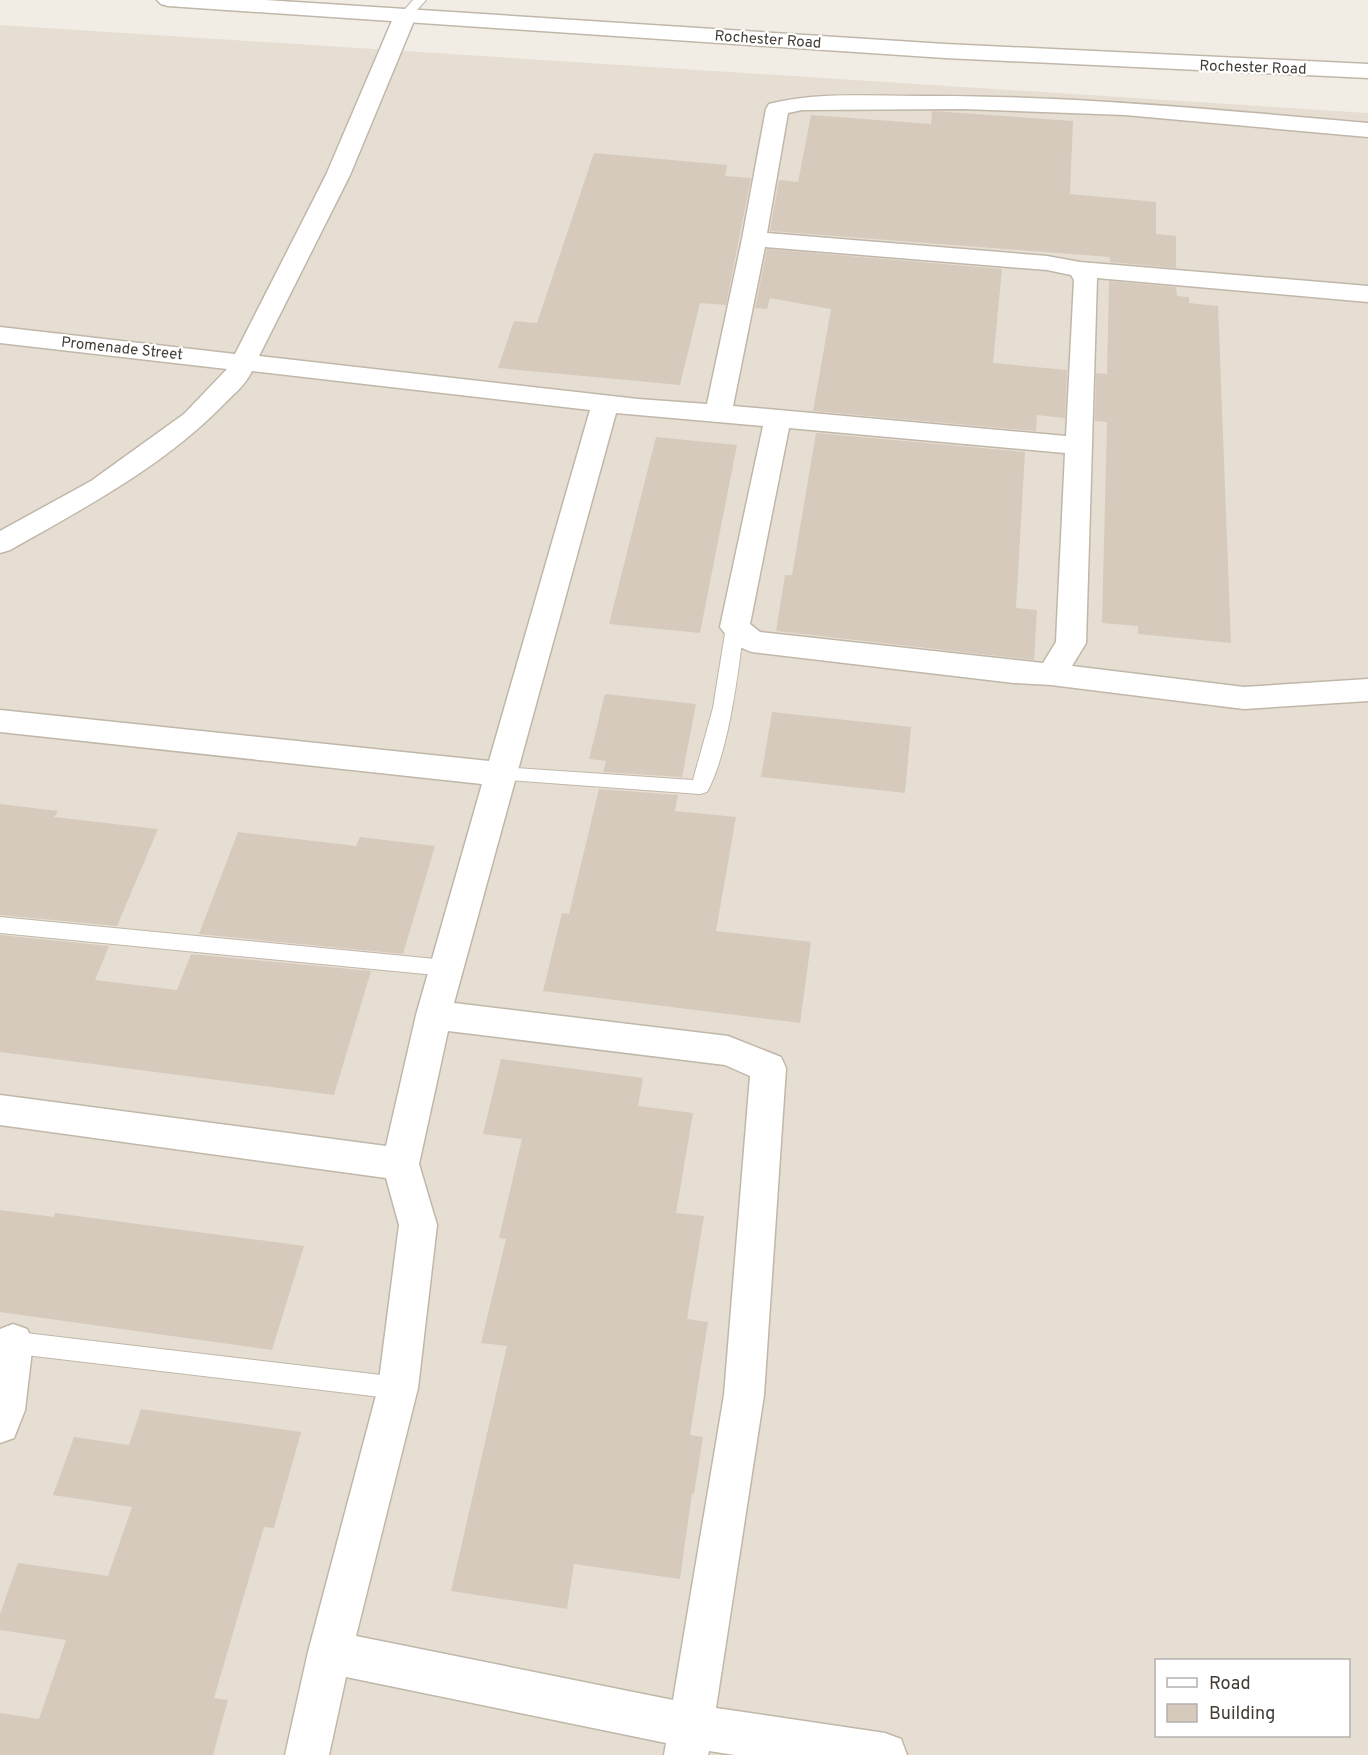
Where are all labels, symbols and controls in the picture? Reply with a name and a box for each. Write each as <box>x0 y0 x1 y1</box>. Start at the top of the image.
street label: Rochester Road <box>714 27 822 54</box>
street label: Rochester Road <box>1199 57 1307 80</box>
street label: Promenade Street <box>60 334 184 365</box>
legend <box>1155 1659 1350 1737</box>
text: Road <box>1209 1673 1251 1696</box>
text: Building <box>1209 1703 1275 1726</box>

